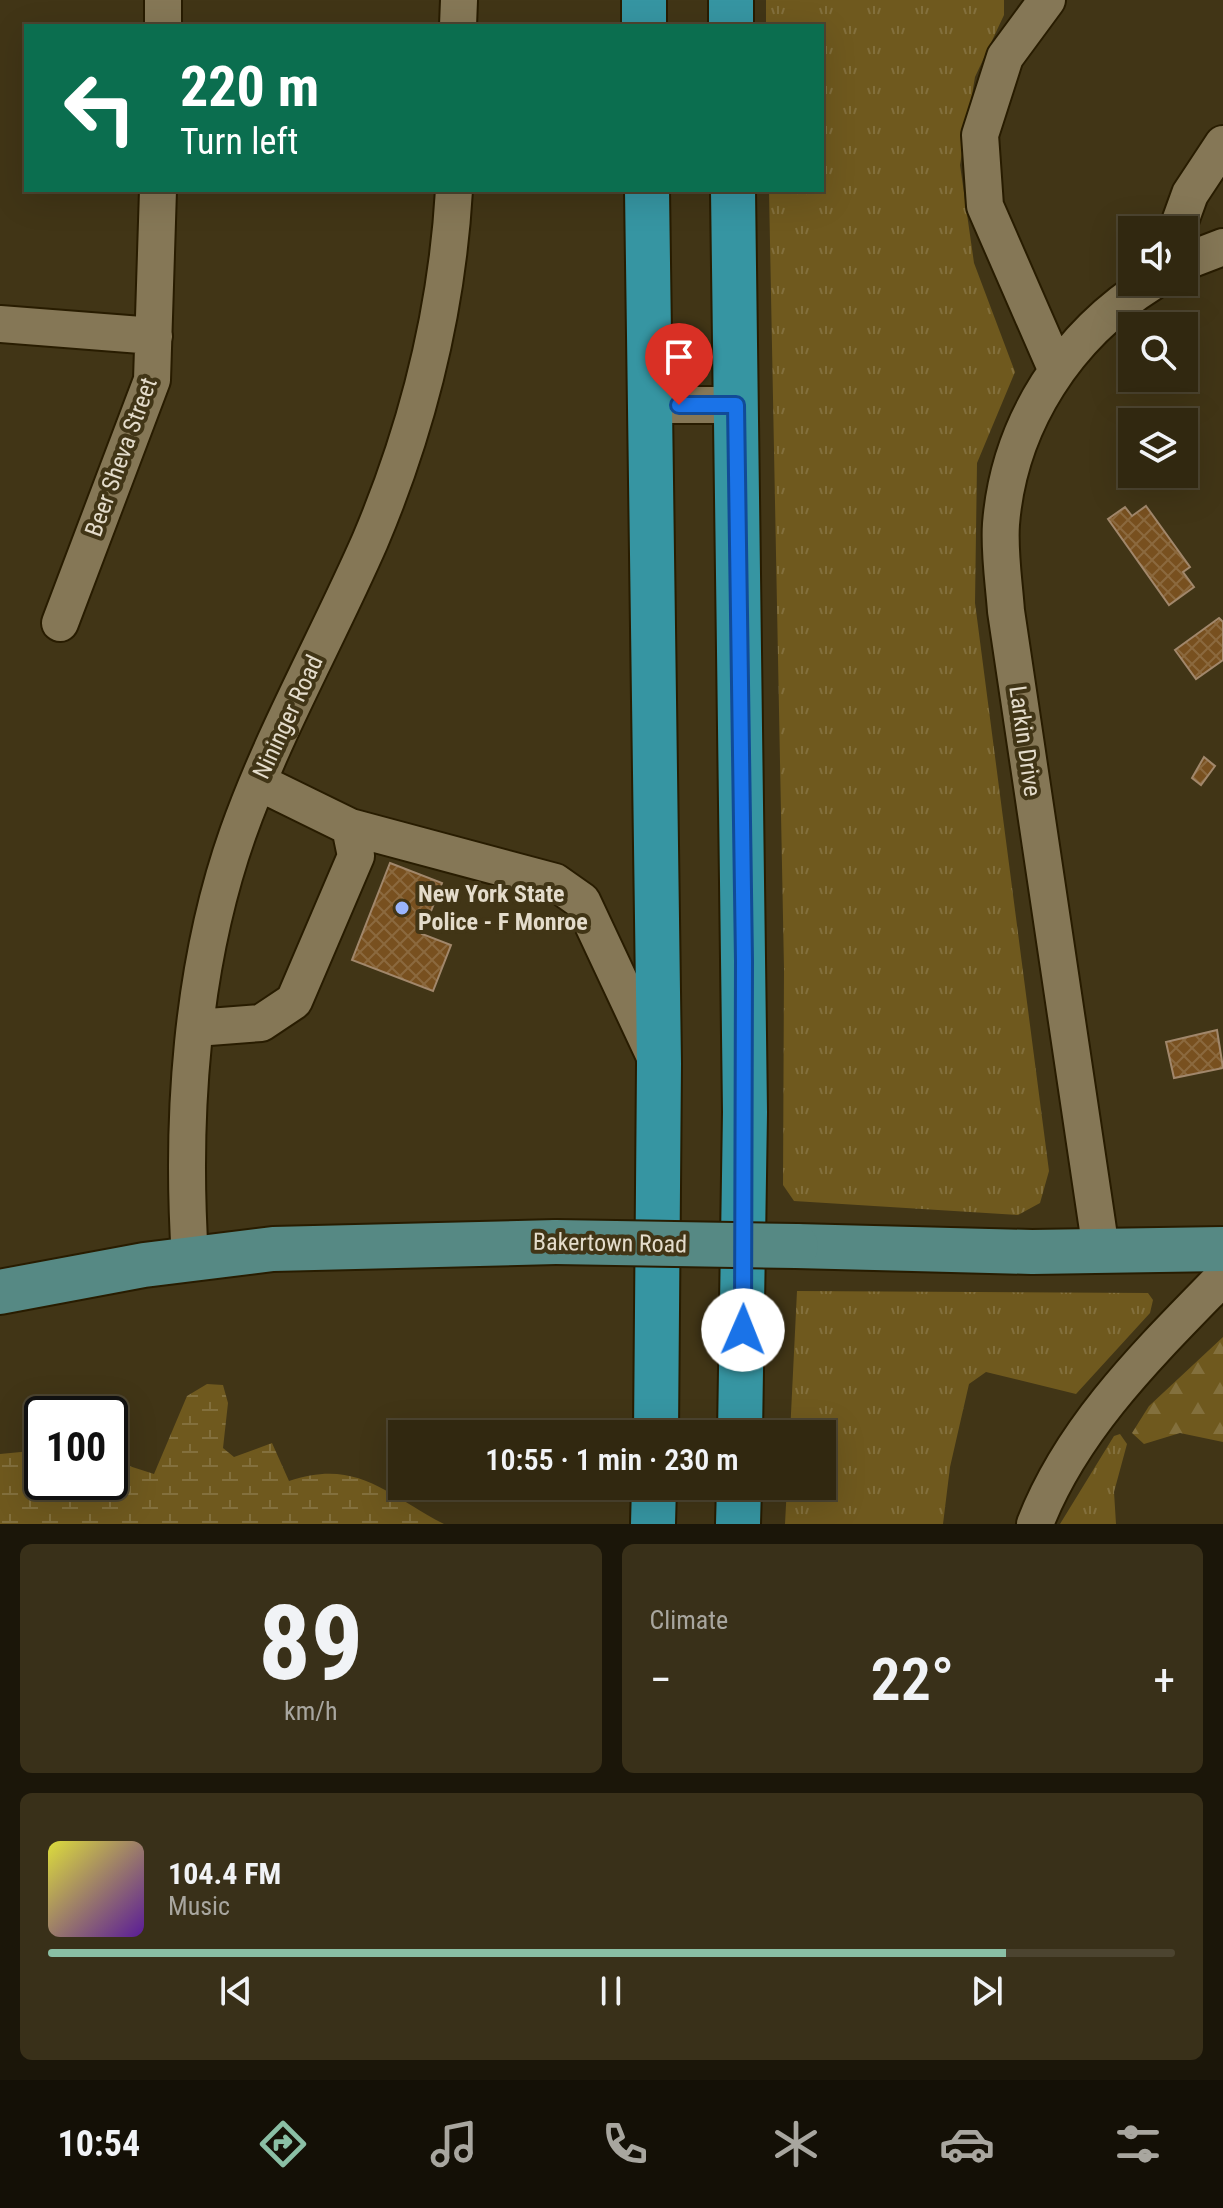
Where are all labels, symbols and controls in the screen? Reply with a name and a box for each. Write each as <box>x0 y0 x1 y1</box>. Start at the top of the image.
text: 220 m <box>180 54 319 120</box>
icon: left <box>48 56 152 160</box>
text: Turn left <box>180 121 298 163</box>
map controls <box>1118 216 1198 488</box>
button: sound <box>1118 216 1198 296</box>
button: search <box>1118 312 1198 392</box>
pin <box>645 323 713 405</box>
icon: arrive <box>657 335 701 379</box>
street label: Beer Sheva Street <box>79 374 163 540</box>
button: layers <box>1118 408 1198 488</box>
street label: Nininger Road <box>247 651 329 783</box>
street label: Larkin Drive <box>1003 684 1047 798</box>
place label: New York State Police - F Monroe <box>418 880 588 936</box>
marker: New York State Police - F Monroe <box>393 899 411 917</box>
street label: Bakertown Road <box>533 1228 687 1258</box>
position arrow <box>701 1288 785 1372</box>
speed limit sign: 100 <box>24 1396 128 1500</box>
text: 10:55 · 1 min · 230 m <box>485 1442 739 1477</box>
text: 89 <box>258 1583 363 1704</box>
text: Climate <box>650 1605 728 1635</box>
text: 22° <box>871 1644 954 1715</box>
text: − <box>650 1654 672 1706</box>
text: + <box>1153 1654 1175 1706</box>
text: km/h <box>284 1696 338 1726</box>
text: 104.4 FM <box>168 1856 281 1891</box>
text: Music <box>168 1891 230 1921</box>
icon: previous <box>214 1969 258 2013</box>
icon: pause <box>589 1969 633 2013</box>
icon: next <box>965 1969 1009 2013</box>
icon: directions <box>255 2116 311 2172</box>
icon: music <box>426 2116 482 2172</box>
icon: phone <box>597 2116 653 2172</box>
icon: climate <box>768 2116 824 2172</box>
icon: car <box>939 2116 995 2172</box>
icon: filters <box>1110 2116 1166 2172</box>
text: 10:54 <box>57 2123 140 2165</box>

